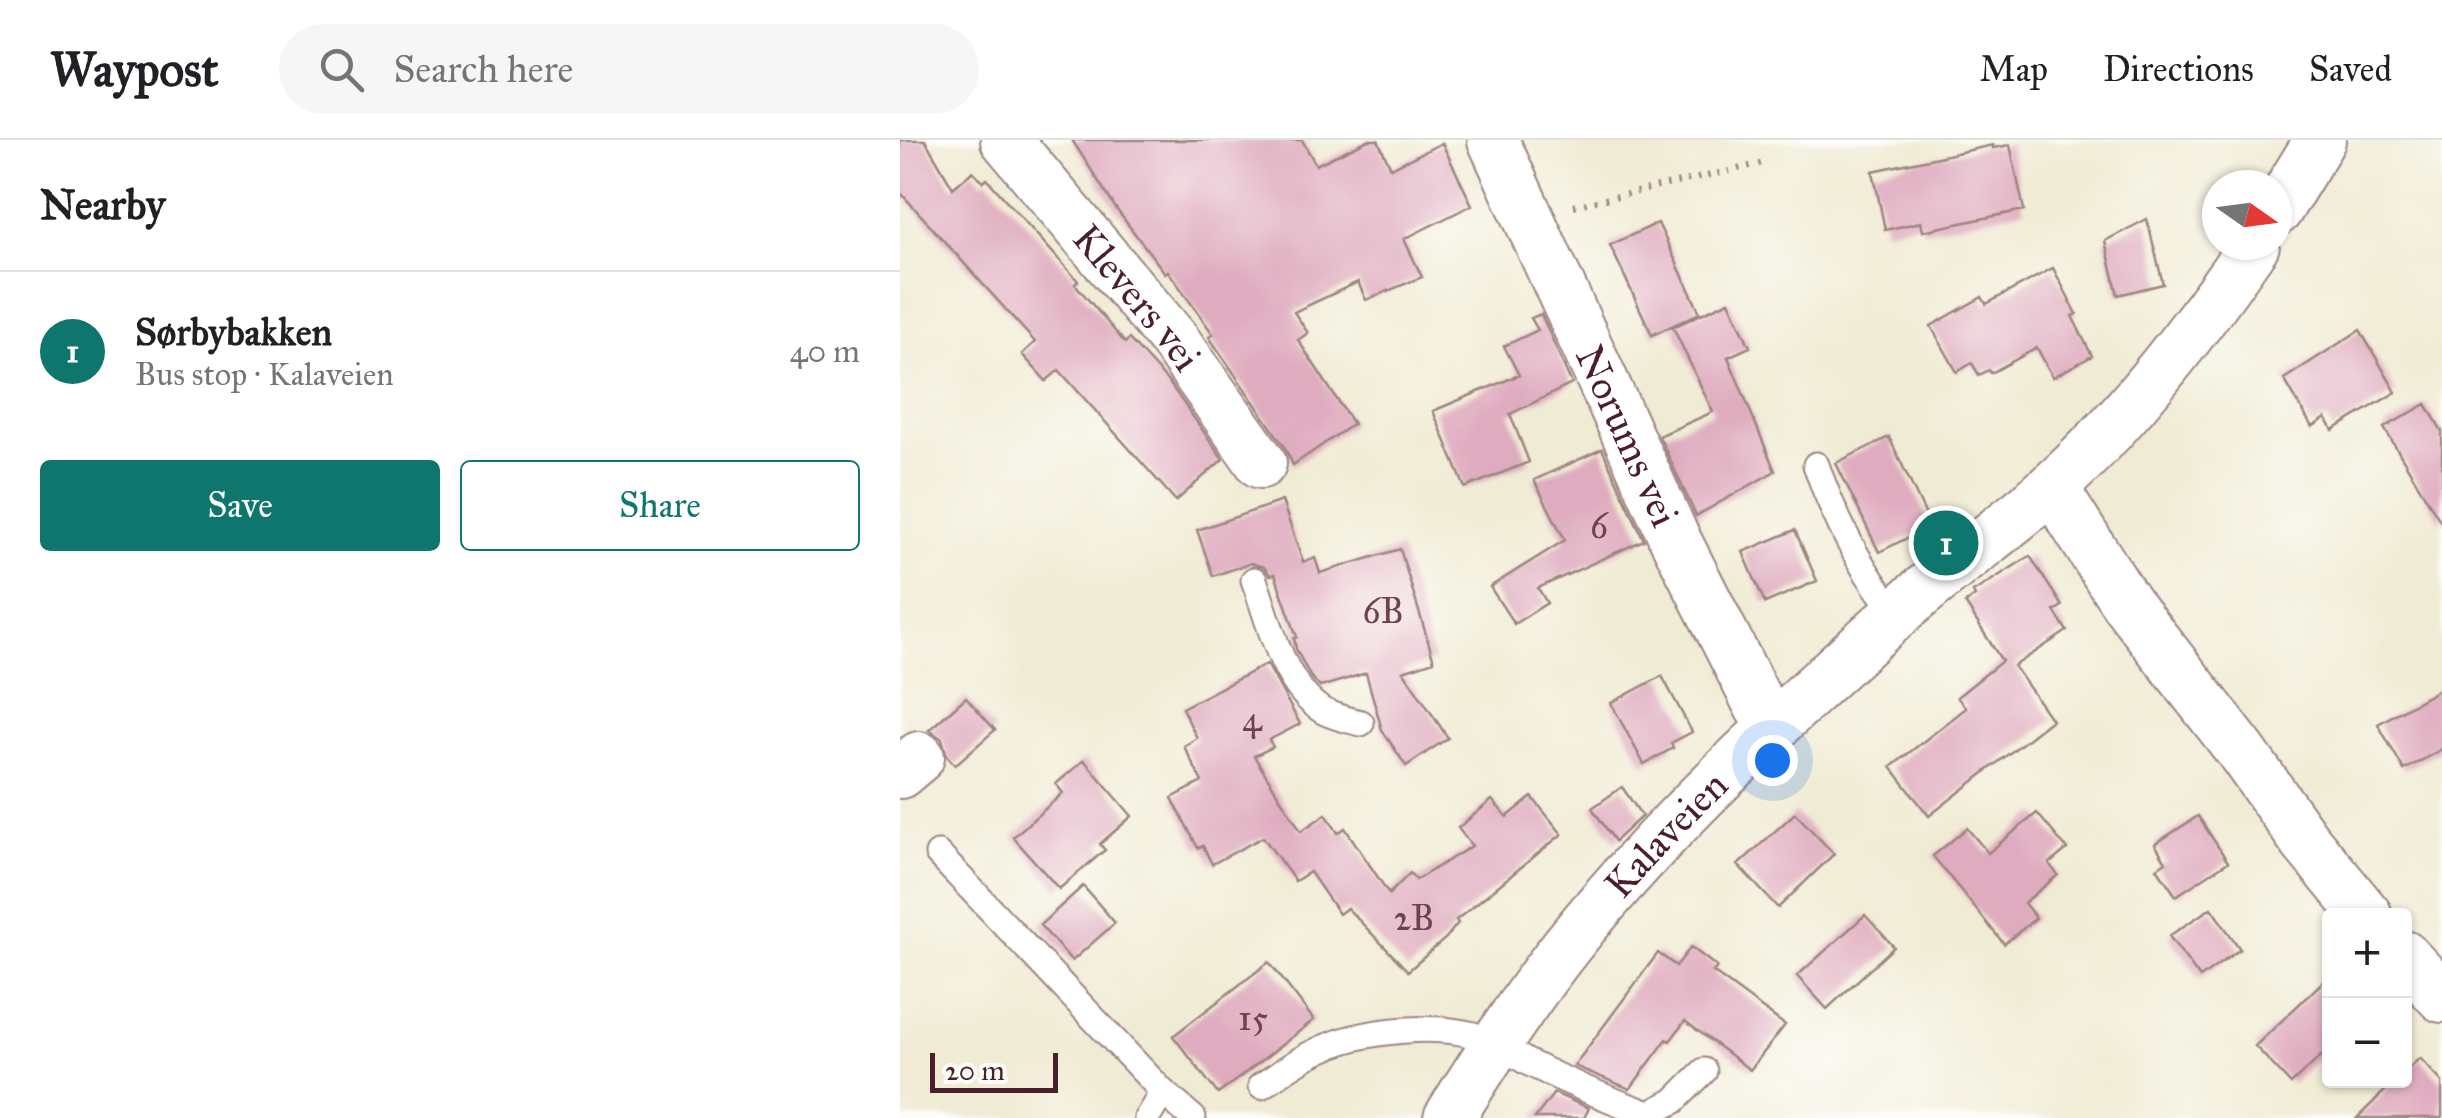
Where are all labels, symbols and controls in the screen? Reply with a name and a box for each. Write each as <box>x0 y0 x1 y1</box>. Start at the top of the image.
search box <box>279 24 979 114</box>
text: Waypost <box>50 40 219 99</box>
icon: search <box>314 42 369 97</box>
text: Search here <box>394 46 573 92</box>
text: Map <box>1980 48 2048 91</box>
text: Directions <box>2103 48 2254 91</box>
text: Saved <box>2309 48 2392 91</box>
north arrow <box>2202 170 2292 260</box>
text: Nearby <box>40 179 165 231</box>
street label: Klevers vei <box>1062 214 1212 380</box>
text: Sørbybakken <box>135 309 332 355</box>
text: 1 <box>66 332 79 371</box>
text: 40 m <box>790 332 860 371</box>
street label: Norums vei <box>1565 338 1690 534</box>
text: Bus stop · Kalaveien <box>135 355 394 394</box>
button: Save <box>40 460 440 551</box>
button: Share <box>460 460 860 551</box>
house number: 6 <box>1590 505 1609 548</box>
pin: 1 <box>1914 506 1978 580</box>
house number: 6B <box>1362 590 1404 633</box>
house number: 4 <box>1242 698 1263 741</box>
your location <box>1747 735 1798 786</box>
street label: Kalaveien <box>1594 761 1738 908</box>
house number: 2B <box>1394 897 1434 940</box>
map controls <box>2322 908 2412 1088</box>
button: + <box>2322 908 2412 998</box>
house number: 15 <box>1238 997 1268 1040</box>
button: − <box>2322 998 2412 1088</box>
scale bar <box>930 1048 1058 1092</box>
text: 20 m <box>945 1053 1005 1088</box>

